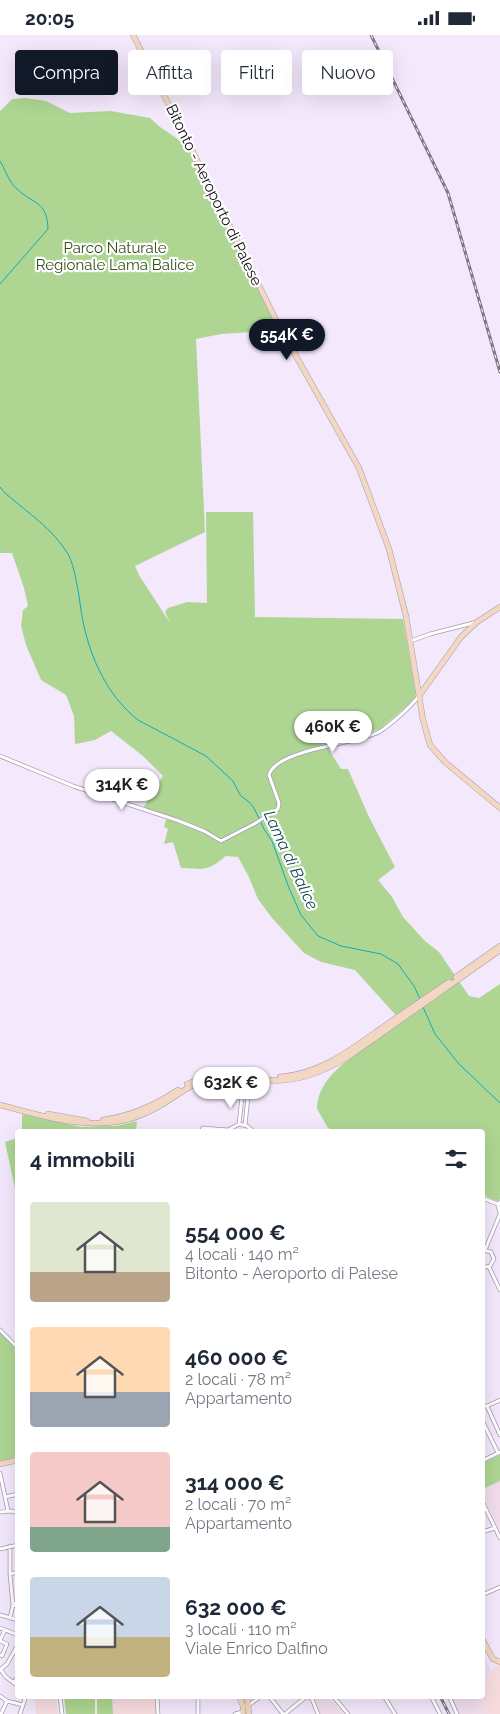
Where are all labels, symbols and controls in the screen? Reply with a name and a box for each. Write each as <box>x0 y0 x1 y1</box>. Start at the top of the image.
text: 20:05 <box>25 7 74 29</box>
chip: Compra <box>15 50 118 95</box>
chip: Affitta <box>128 50 211 95</box>
chip: Filtri <box>221 50 292 95</box>
chip: Nuovo <box>302 50 393 95</box>
street label: Bitonto - Aeroporto di Palese <box>162 101 266 289</box>
park label: Parco Naturale Regionale Lama Balice <box>36 239 195 274</box>
pin: 554K € <box>246 319 328 361</box>
text: 554K € <box>260 325 314 344</box>
pin: 460K € <box>292 711 374 753</box>
text: 460K € <box>305 717 361 736</box>
pin: 314K € <box>81 769 163 811</box>
text: 314K € <box>95 775 149 794</box>
water label: Lama di Balice <box>260 807 322 913</box>
pin: 632K € <box>190 1067 272 1109</box>
text: 632K € <box>204 1073 258 1092</box>
icon: filters <box>442 1145 470 1173</box>
text: 4 immobili <box>30 1147 135 1172</box>
text: 554 000 € <box>185 1220 286 1245</box>
icon: home <box>70 1222 130 1282</box>
text: 4 locali · 140 m² <box>185 1245 299 1264</box>
text: Bitonto - Aeroporto di Palese <box>185 1264 398 1283</box>
text: 460 000 € <box>185 1345 288 1370</box>
icon: home <box>70 1347 130 1407</box>
text: 2 locali · 78 m² <box>185 1370 291 1389</box>
text: Appartamento <box>185 1389 292 1408</box>
text: 314 000 € <box>185 1470 285 1495</box>
icon: home <box>70 1472 130 1532</box>
text: 2 locali · 70 m² <box>185 1495 291 1514</box>
text: Appartamento <box>185 1514 292 1533</box>
text: 632 000 € <box>185 1595 287 1620</box>
icon: home <box>70 1597 130 1657</box>
text: 3 locali · 110 m² <box>185 1620 297 1639</box>
text: Viale Enrico Dalfino <box>185 1639 328 1658</box>

